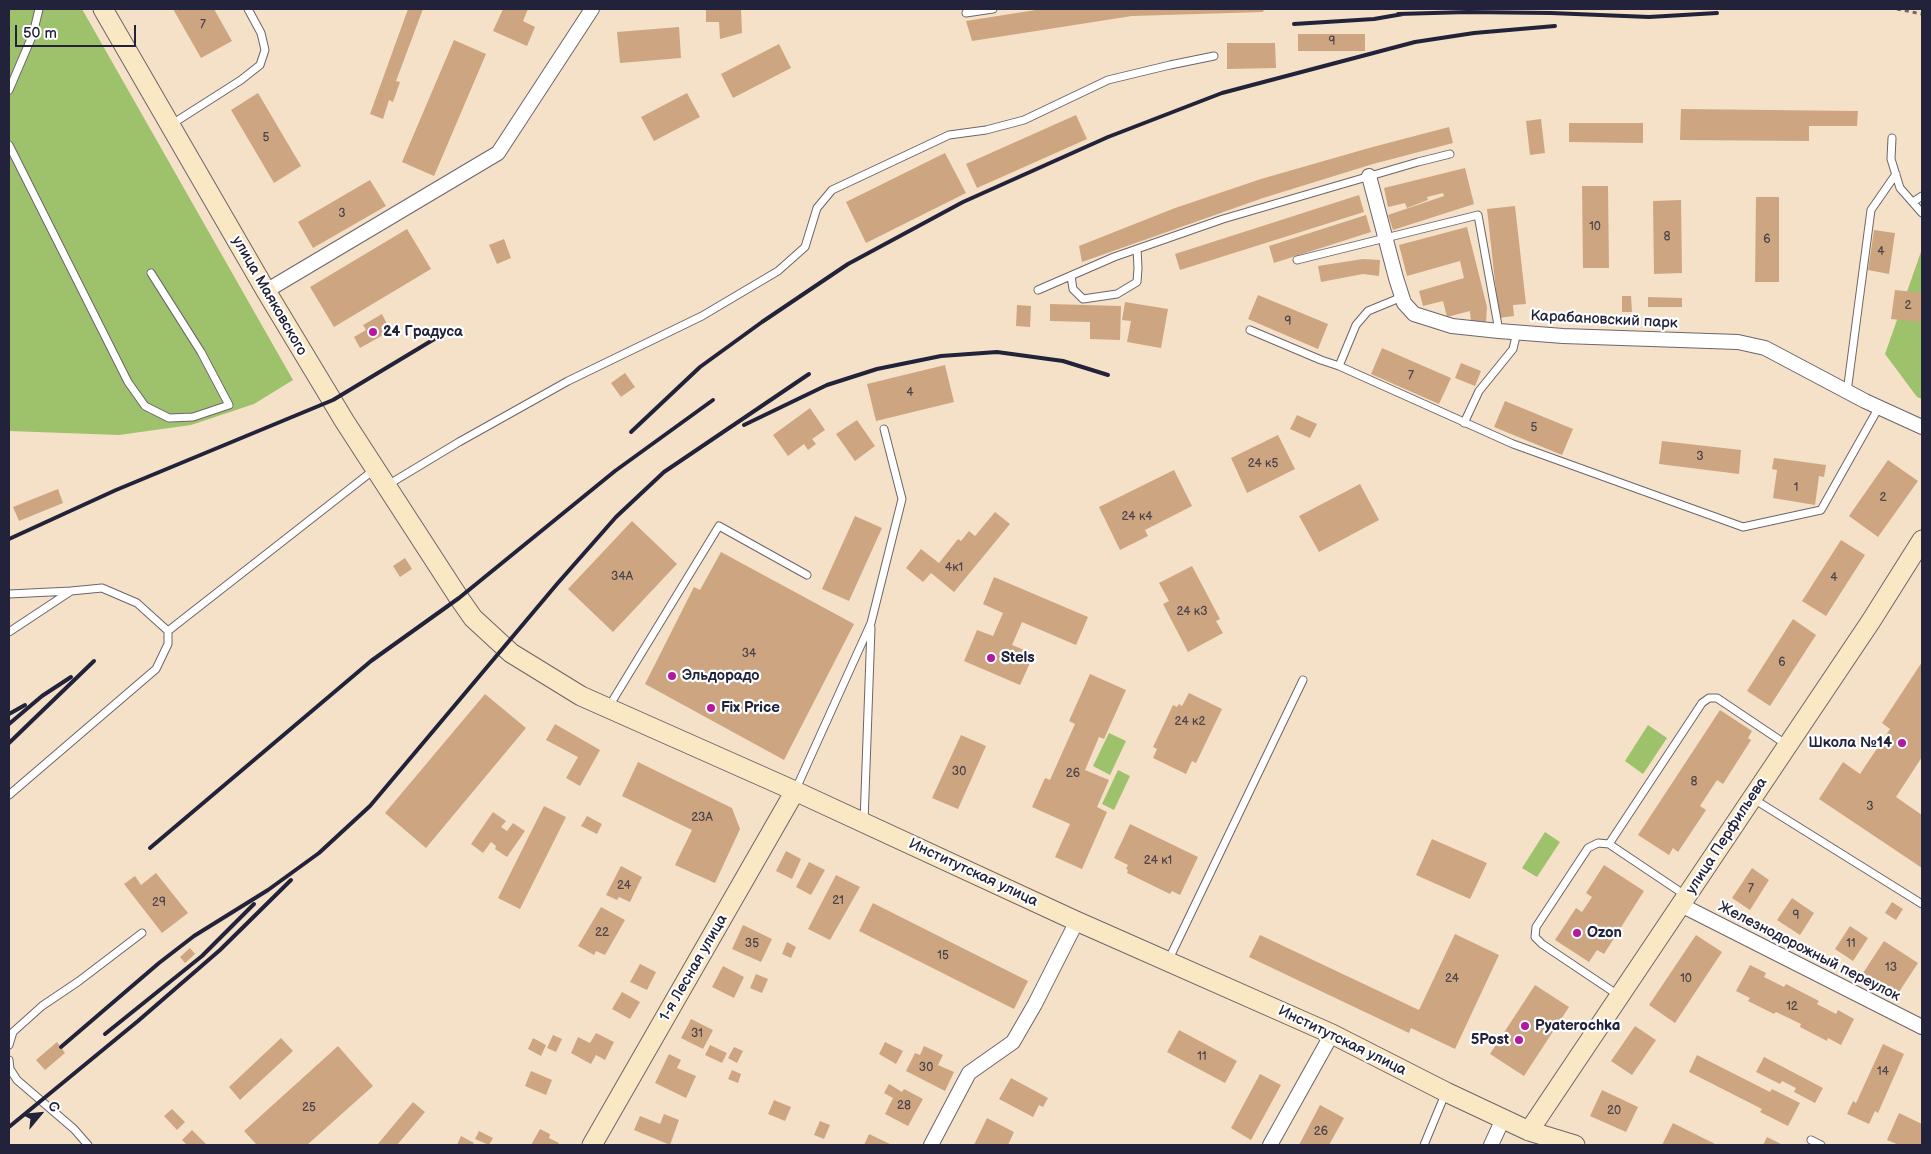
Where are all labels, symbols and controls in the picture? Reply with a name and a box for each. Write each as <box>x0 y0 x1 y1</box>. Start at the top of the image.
scale bar <box>18 15 139 47</box>
house number: 7 <box>200 18 206 32</box>
text: 50 m <box>23 24 57 43</box>
house number: 9 <box>1329 35 1335 49</box>
house number: 5 <box>263 131 269 145</box>
house number: 3 <box>338 207 346 221</box>
house number: 10 <box>1589 220 1601 234</box>
house number: 8 <box>1664 230 1670 244</box>
street label: улица Маяковского <box>227 233 311 359</box>
house number: 6 <box>1763 233 1771 247</box>
house number: 4 <box>1877 245 1885 259</box>
house number: 2 <box>1904 299 1912 313</box>
street label: Карабановский парк <box>1530 307 1678 333</box>
house number: 9 <box>1285 315 1291 329</box>
place label: 24 Градуса <box>383 323 463 341</box>
marker: 24 Градуса <box>367 326 379 338</box>
house number: 7 <box>1408 369 1414 383</box>
house number: 4 <box>906 386 914 400</box>
house number: 5 <box>1531 421 1537 435</box>
house number: 3 <box>1696 450 1704 464</box>
house number: 24 к5 <box>1248 457 1278 471</box>
house number: 1 <box>1794 481 1798 495</box>
house number: 2 <box>1879 491 1887 505</box>
house number: 24 к4 <box>1121 510 1153 524</box>
house number: 4к1 <box>945 561 963 575</box>
house number: 34А <box>611 570 633 584</box>
house number: 4 <box>1830 571 1838 585</box>
house number: 24 к3 <box>1176 605 1208 619</box>
house number: 34 <box>742 647 756 661</box>
place label: Stels <box>1001 649 1035 667</box>
marker: Stels <box>985 652 997 664</box>
house number: 6 <box>1778 656 1786 670</box>
place label: Эльдорадо <box>682 667 759 685</box>
marker: Эльдорадо <box>666 670 678 682</box>
place label: Fix Price <box>721 699 780 717</box>
marker: Fix Price <box>705 702 717 714</box>
house number: 24 к2 <box>1175 715 1205 729</box>
place label: Школа №14 <box>1808 734 1892 752</box>
marker: Школа №14 <box>1896 737 1908 749</box>
house number: 30 <box>952 765 966 779</box>
house number: 26 <box>1066 767 1080 781</box>
street label: улица Перфильева <box>1683 774 1771 898</box>
house number: 8 <box>1691 775 1697 789</box>
house number: 3 <box>1866 800 1874 814</box>
house number: 23А <box>691 811 713 825</box>
street label: Институтская улица <box>905 835 1041 911</box>
house number: 24 к1 <box>1144 854 1172 868</box>
house number: 24 <box>617 879 631 893</box>
house number: 7 <box>1748 882 1754 896</box>
house number: 21 <box>832 894 844 908</box>
house number: 29 <box>152 896 166 910</box>
street label: Железнодорожный переулок <box>1715 898 1903 1006</box>
house number: 9 <box>1793 909 1799 923</box>
street label: 1-я Лесная улица <box>656 911 732 1025</box>
place label: Ozon <box>1587 924 1622 942</box>
house number: 22 <box>595 926 609 940</box>
marker: Ozon <box>1571 927 1583 939</box>
house number: 35 <box>745 937 759 951</box>
house number: 11 <box>1846 937 1856 951</box>
house number: 15 <box>937 949 949 963</box>
house number: 13 <box>1885 961 1897 975</box>
house number: 24 <box>1445 972 1459 986</box>
house number: 10 <box>1680 972 1692 986</box>
house number: 12 <box>1786 1000 1798 1014</box>
street label: Институтская улица <box>1275 1002 1409 1080</box>
place label: Pyaterochka <box>1535 1017 1620 1035</box>
marker: Pyaterochka <box>1519 1020 1531 1032</box>
house number: 31 <box>691 1027 703 1041</box>
place label: 5Post <box>1471 1031 1509 1049</box>
marker: 5Post <box>1513 1034 1525 1046</box>
house number: 11 <box>1197 1050 1207 1064</box>
house number: 30 <box>919 1061 933 1075</box>
house number: 14 <box>1877 1065 1889 1079</box>
north arrow <box>15 1089 65 1139</box>
text: С <box>44 1098 63 1115</box>
house number: 28 <box>897 1099 911 1113</box>
house number: 25 <box>302 1101 316 1115</box>
house number: 20 <box>1607 1104 1621 1118</box>
house number: 26 <box>1314 1125 1328 1139</box>

